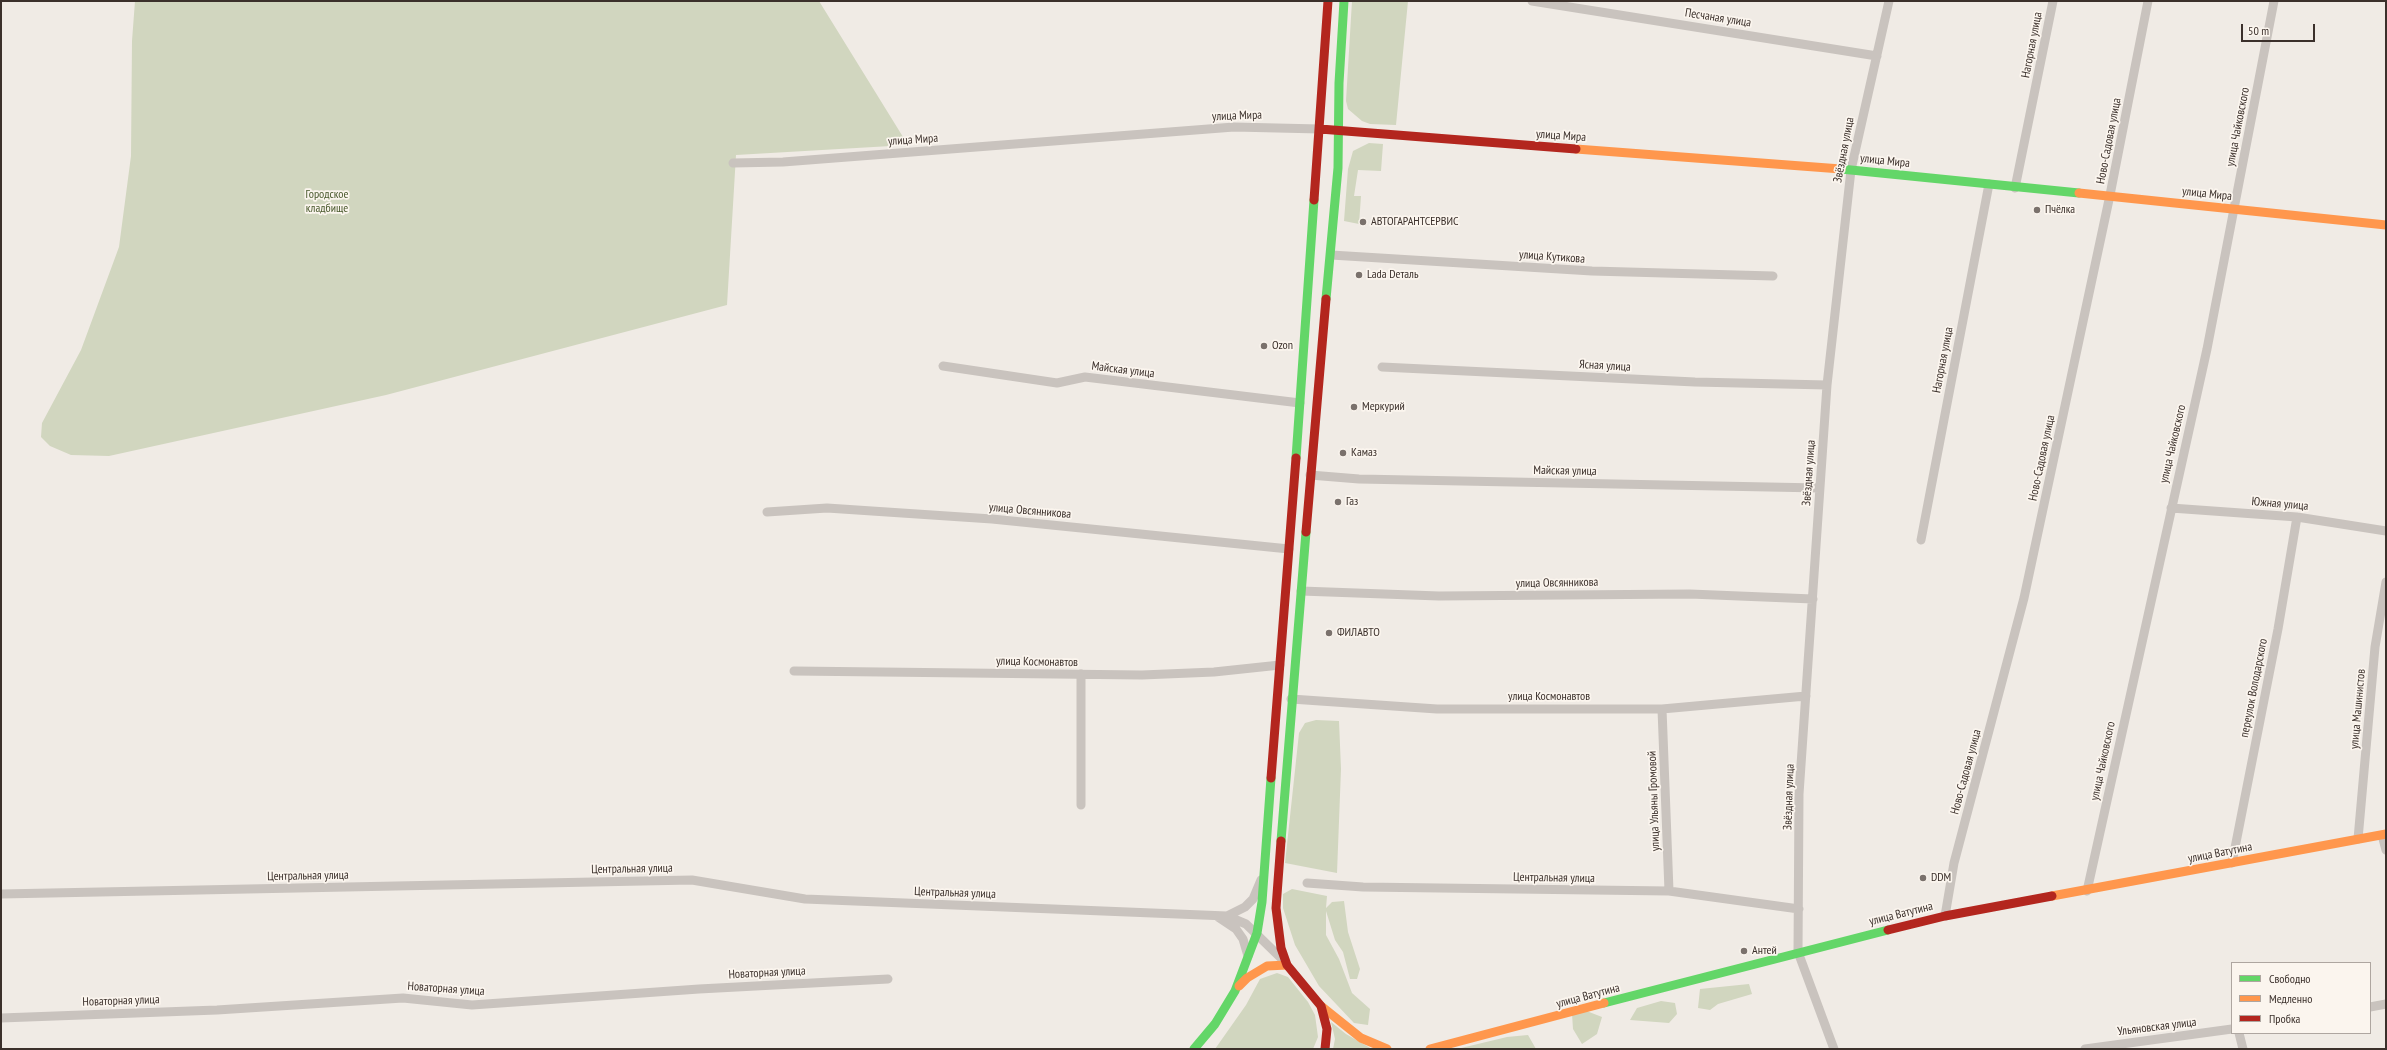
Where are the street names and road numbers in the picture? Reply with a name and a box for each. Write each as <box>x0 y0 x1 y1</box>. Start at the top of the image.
street label: Песчаная улица <box>1684 6 1752 30</box>
street label: Нагорная улица <box>2019 11 2045 79</box>
street label: улица Чайковского <box>2223 86 2253 168</box>
street label: Ново-Садовая улица <box>2094 97 2124 185</box>
street label: улица Мира <box>1212 108 1262 124</box>
street label: Звёздная улица <box>1831 116 1857 184</box>
street label: улица Мира <box>1536 127 1586 145</box>
street label: улица Мира <box>888 131 938 149</box>
street label: улица Мира <box>1859 151 1911 171</box>
street label: улица Мира <box>2181 184 2233 204</box>
street label: улица Кутикова <box>1519 248 1585 266</box>
street label: Нагорная улица <box>1930 326 1956 394</box>
street label: Ясная улица <box>1579 357 1631 375</box>
street label: Майская улица <box>1091 359 1155 381</box>
street label: улица Чайковского <box>2157 403 2189 485</box>
street label: Ново-Садовая улица <box>2026 414 2058 502</box>
street label: Звёздная улица <box>1800 439 1818 507</box>
street label: Майская улица <box>1533 463 1597 479</box>
street label: Южная улица <box>2251 494 2309 514</box>
street label: улица Овсянникова <box>988 500 1072 522</box>
street label: улица Овсянникова <box>1516 575 1598 591</box>
street label: переулок Володарского <box>2237 637 2271 739</box>
street label: улица Космонавтов <box>996 654 1078 670</box>
street label: улица Машинистов <box>2347 668 2369 750</box>
street label: улица Космонавтов <box>1508 690 1590 704</box>
street label: улица Чайковского <box>2088 720 2118 802</box>
street label: Ново-Садовая улица <box>1948 728 1984 816</box>
street label: улица Ульяны Громовой <box>1645 751 1663 851</box>
street label: Звёздная улица <box>1781 764 1797 830</box>
street label: улица Ватутина <box>2187 840 2253 866</box>
street label: Центральная улица <box>591 861 673 877</box>
street label: Центральная улица <box>267 868 349 884</box>
street label: Центральная улица <box>1513 870 1595 886</box>
street label: Центральная улица <box>914 884 996 902</box>
street label: улица Ватутина <box>1868 899 1934 929</box>
street label: Новаторная улица <box>728 964 806 982</box>
street label: Новаторная улица <box>407 979 485 999</box>
street label: улица Ватутина <box>1555 981 1621 1011</box>
street label: Новаторная улица <box>82 992 160 1010</box>
street label: Ульяновская улица <box>2117 1015 2197 1039</box>

